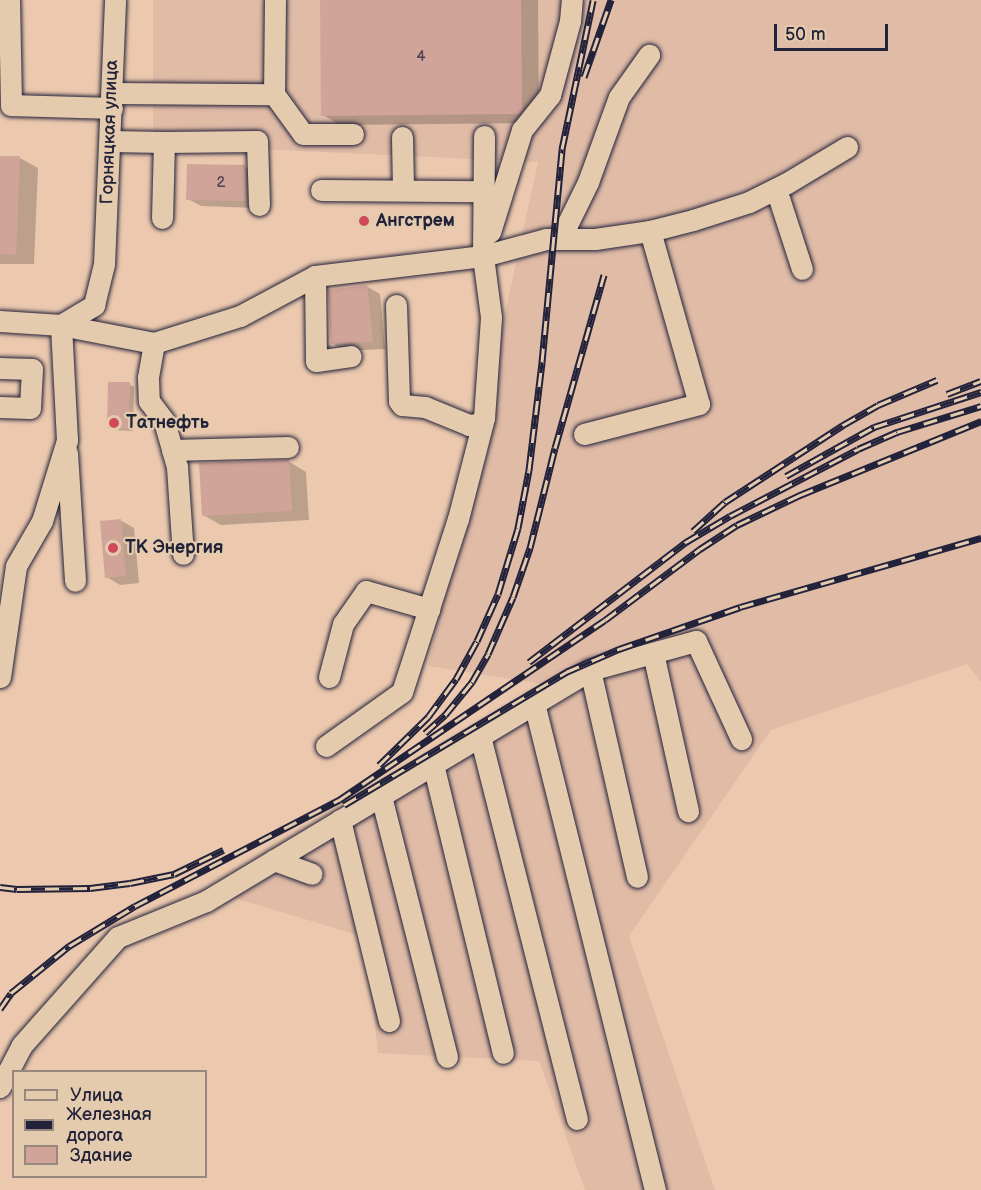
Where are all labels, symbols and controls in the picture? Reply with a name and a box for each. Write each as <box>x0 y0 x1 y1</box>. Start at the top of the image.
scale bar <box>777 12 891 50</box>
text: 50 m <box>785 24 826 45</box>
house number: 4 <box>416 48 426 66</box>
street label: Горняцкая улица <box>97 59 123 205</box>
house number: 2 <box>217 174 225 192</box>
place label: Ангстрем <box>376 210 455 232</box>
marker: Ангстрем <box>357 214 371 228</box>
place label: Татнефть <box>126 412 209 434</box>
marker: Татнефть <box>107 416 121 430</box>
place label: ТК Энергия <box>125 537 223 559</box>
marker: ТК Энергия <box>106 541 120 555</box>
legend <box>12 1070 207 1178</box>
text: Улица <box>70 1085 123 1106</box>
text: Железная дорога <box>66 1104 152 1146</box>
text: Здание <box>70 1145 132 1166</box>

